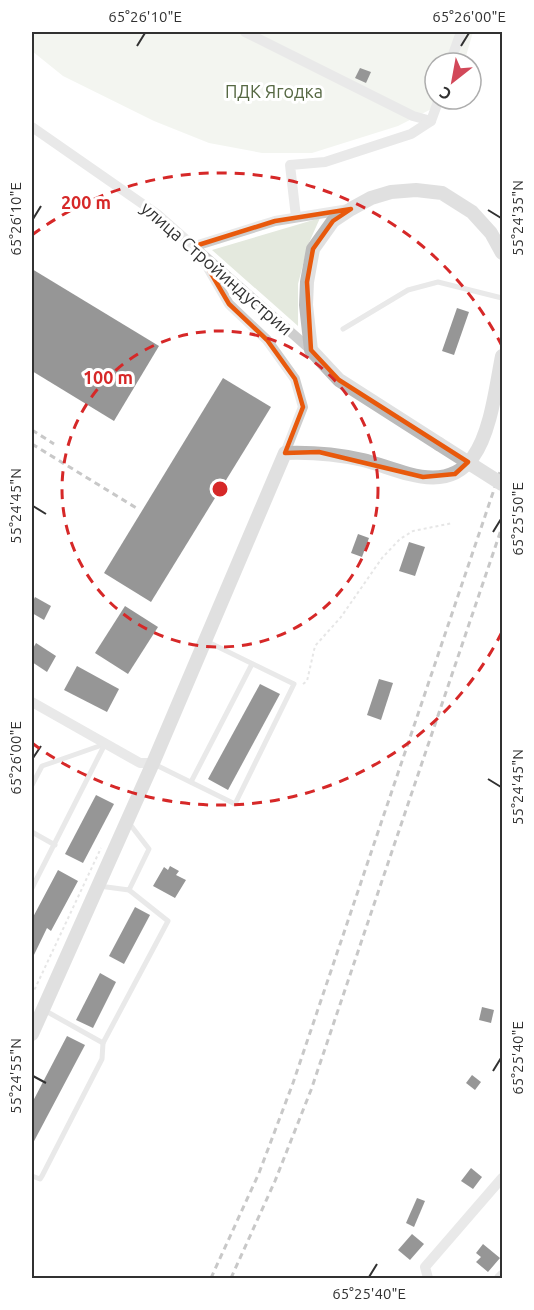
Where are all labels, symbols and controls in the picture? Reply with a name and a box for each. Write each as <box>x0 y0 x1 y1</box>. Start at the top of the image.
text: 65°26'10"E <box>108 8 182 25</box>
text: 65°26'00"E <box>432 8 506 25</box>
north arrow <box>423 51 483 111</box>
park label: ПДК Ягодка <box>225 81 323 101</box>
text: С <box>436 84 454 104</box>
text: 55°24'35"N <box>509 180 526 256</box>
text: 65°26'10"E <box>7 182 24 256</box>
text: 200 m <box>61 192 111 212</box>
street label: улица Стройиндустрии <box>138 197 296 339</box>
text: 100 m <box>83 367 133 387</box>
text: 55°24'45"N <box>7 468 24 544</box>
centre of rings <box>210 479 230 499</box>
text: 65°25'50"E <box>509 482 526 556</box>
text: 65°26'00"E <box>7 721 24 795</box>
text: 55°24'45"N <box>509 749 526 825</box>
text: 65°25'40"E <box>509 1021 526 1095</box>
text: 55°24'55"N <box>7 1038 24 1114</box>
text: 65°25'40"E <box>332 1285 406 1302</box>

